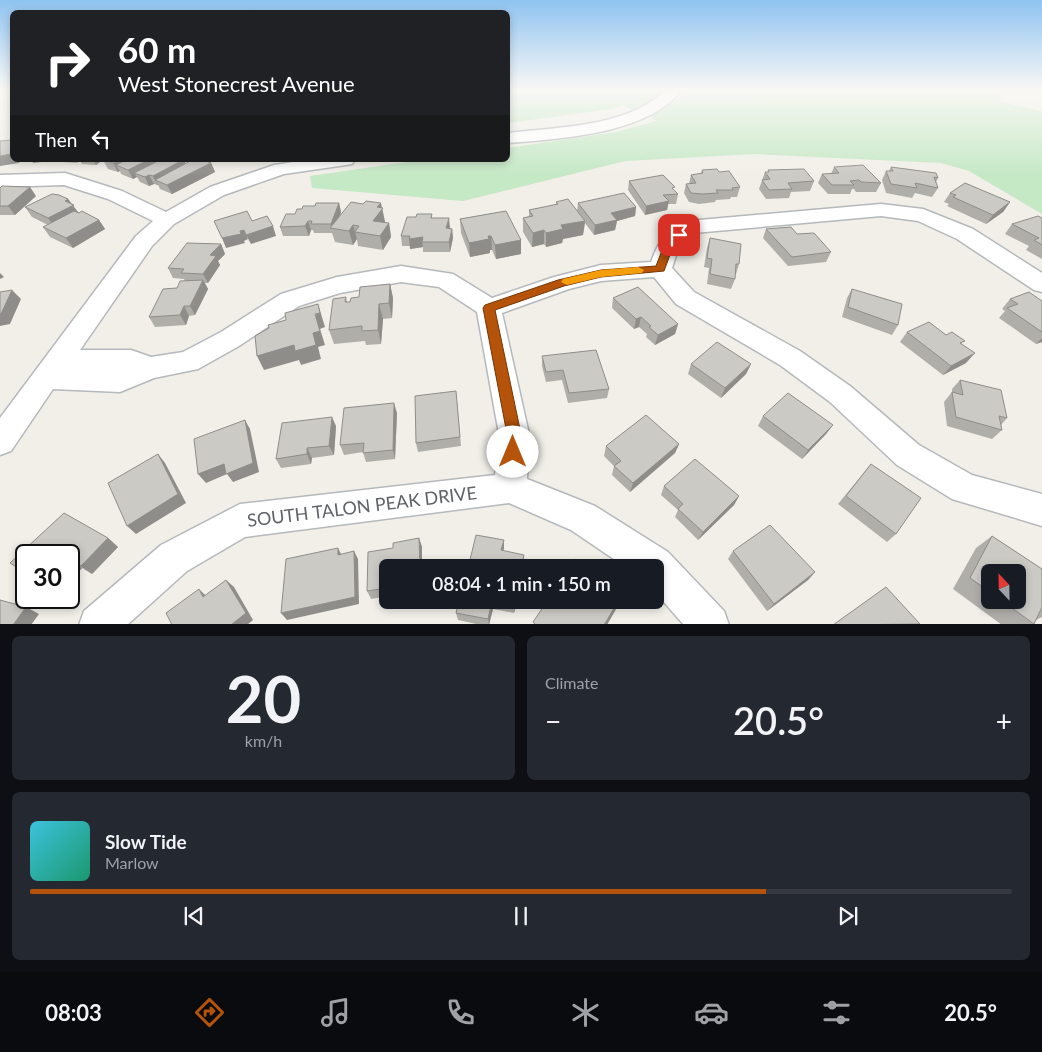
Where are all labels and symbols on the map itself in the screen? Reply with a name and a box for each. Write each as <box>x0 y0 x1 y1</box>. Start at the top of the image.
pin <box>658 214 700 256</box>
position arrow <box>486 425 538 477</box>
street label: SOUTH TALON PEAK DRIVE <box>246 481 478 531</box>
speed limit sign: 30 <box>15 544 80 609</box>
north arrow <box>981 564 1026 609</box>

